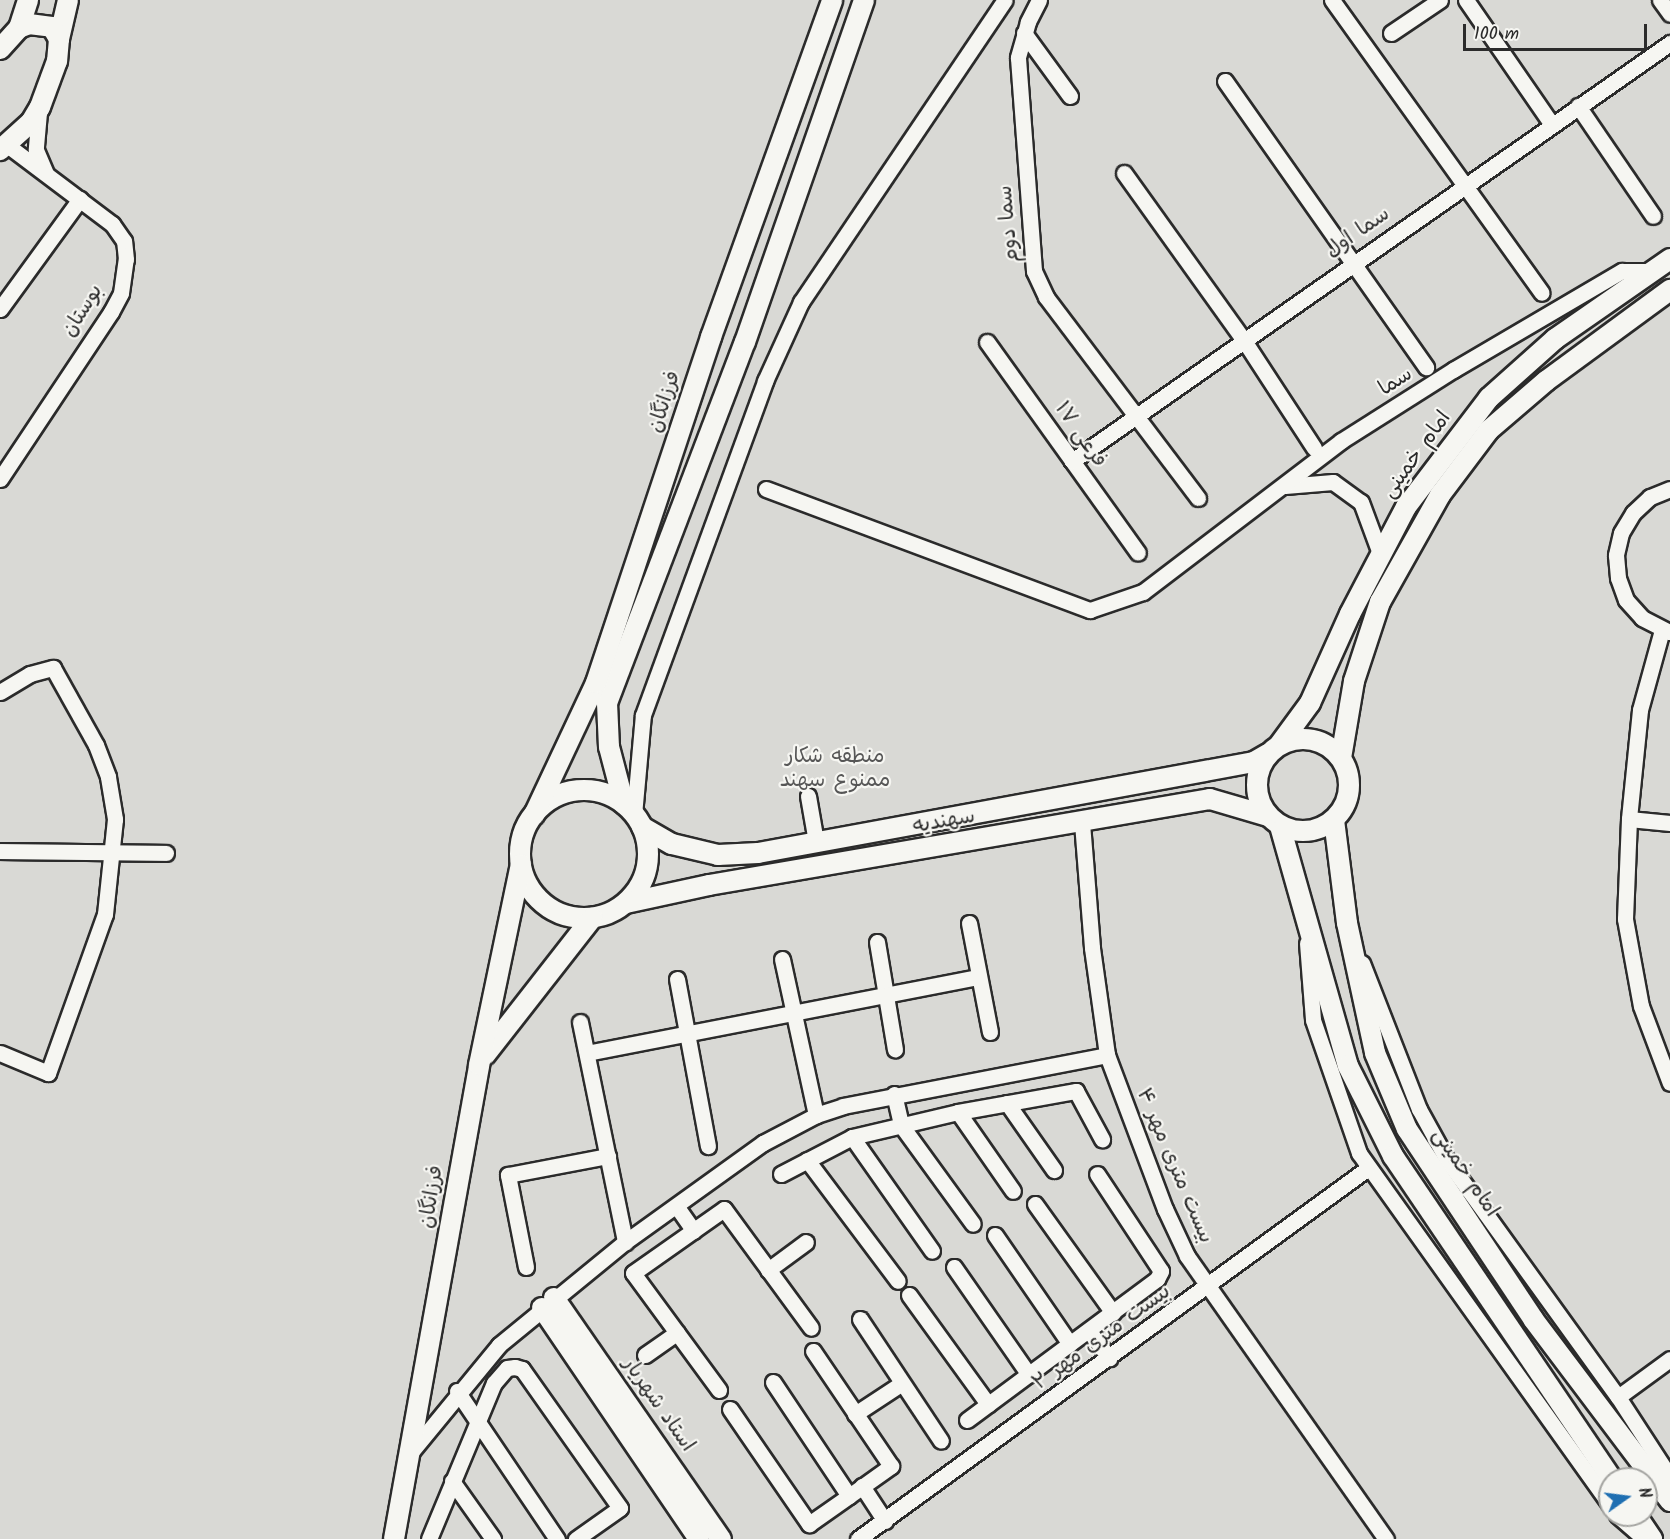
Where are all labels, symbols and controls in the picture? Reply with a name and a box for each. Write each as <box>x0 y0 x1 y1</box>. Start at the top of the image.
scale bar <box>1466 12 1650 50</box>
text: 100 m <box>1474 20 1519 49</box>
street label: سما دوم <box>993 184 1025 264</box>
street label: سما اول <box>1321 202 1395 264</box>
street label: بوستان <box>57 280 109 342</box>
street label: سما <box>1374 362 1418 402</box>
street label: فرزانگان <box>643 368 687 436</box>
street label: فرعی ۱۷ <box>1048 397 1112 473</box>
street label: امام خمینی <box>1377 406 1457 504</box>
park label: منطقه شکار ممنوع سهند <box>780 744 890 794</box>
street label: سهندیه <box>911 804 977 840</box>
street label: بیست متری مهر ۴ <box>1130 1085 1218 1247</box>
street label: امام خمینی <box>1426 1124 1504 1222</box>
street label: فرزانگان <box>415 1164 449 1230</box>
street label: بیست متری مهر ۲ <box>1028 1280 1176 1396</box>
street label: استاد شهریار <box>616 1353 700 1457</box>
north arrow <box>1598 1467 1658 1527</box>
text: N <box>1631 1485 1657 1501</box>

